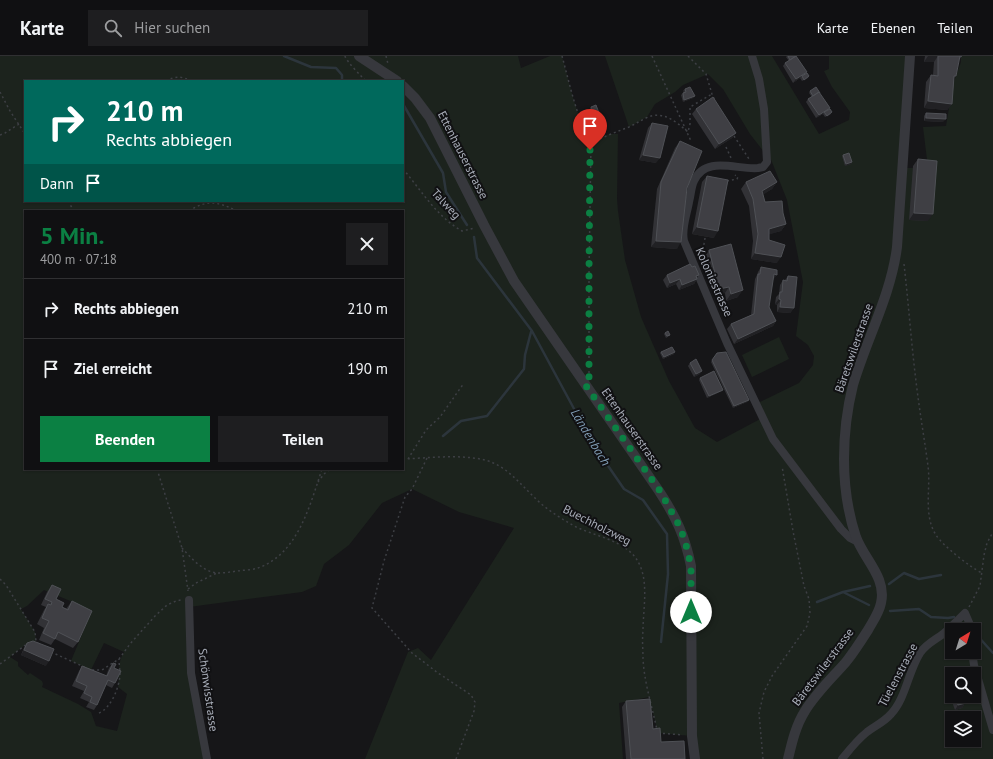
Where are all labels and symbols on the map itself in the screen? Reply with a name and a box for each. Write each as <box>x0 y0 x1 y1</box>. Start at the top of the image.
street label: Ettenhauserstrasse <box>435 108 492 201</box>
pin <box>573 109 607 150</box>
street label: Talweg <box>429 185 464 222</box>
street label: Koloniestrasse <box>692 245 736 319</box>
street label: Bäretswilerstrasse <box>831 301 876 394</box>
street label: Ettenhauserstrasse <box>599 385 666 473</box>
water label: Ländenbach <box>567 405 614 469</box>
street label: Buechholzweg <box>561 501 634 548</box>
position arrow <box>670 591 712 633</box>
north arrow <box>945 623 981 659</box>
street label: Bäretswilerstrasse <box>789 625 857 708</box>
street label: Tüelenstrasse <box>875 640 921 709</box>
street label: Schönwisstrasse <box>195 647 222 732</box>

